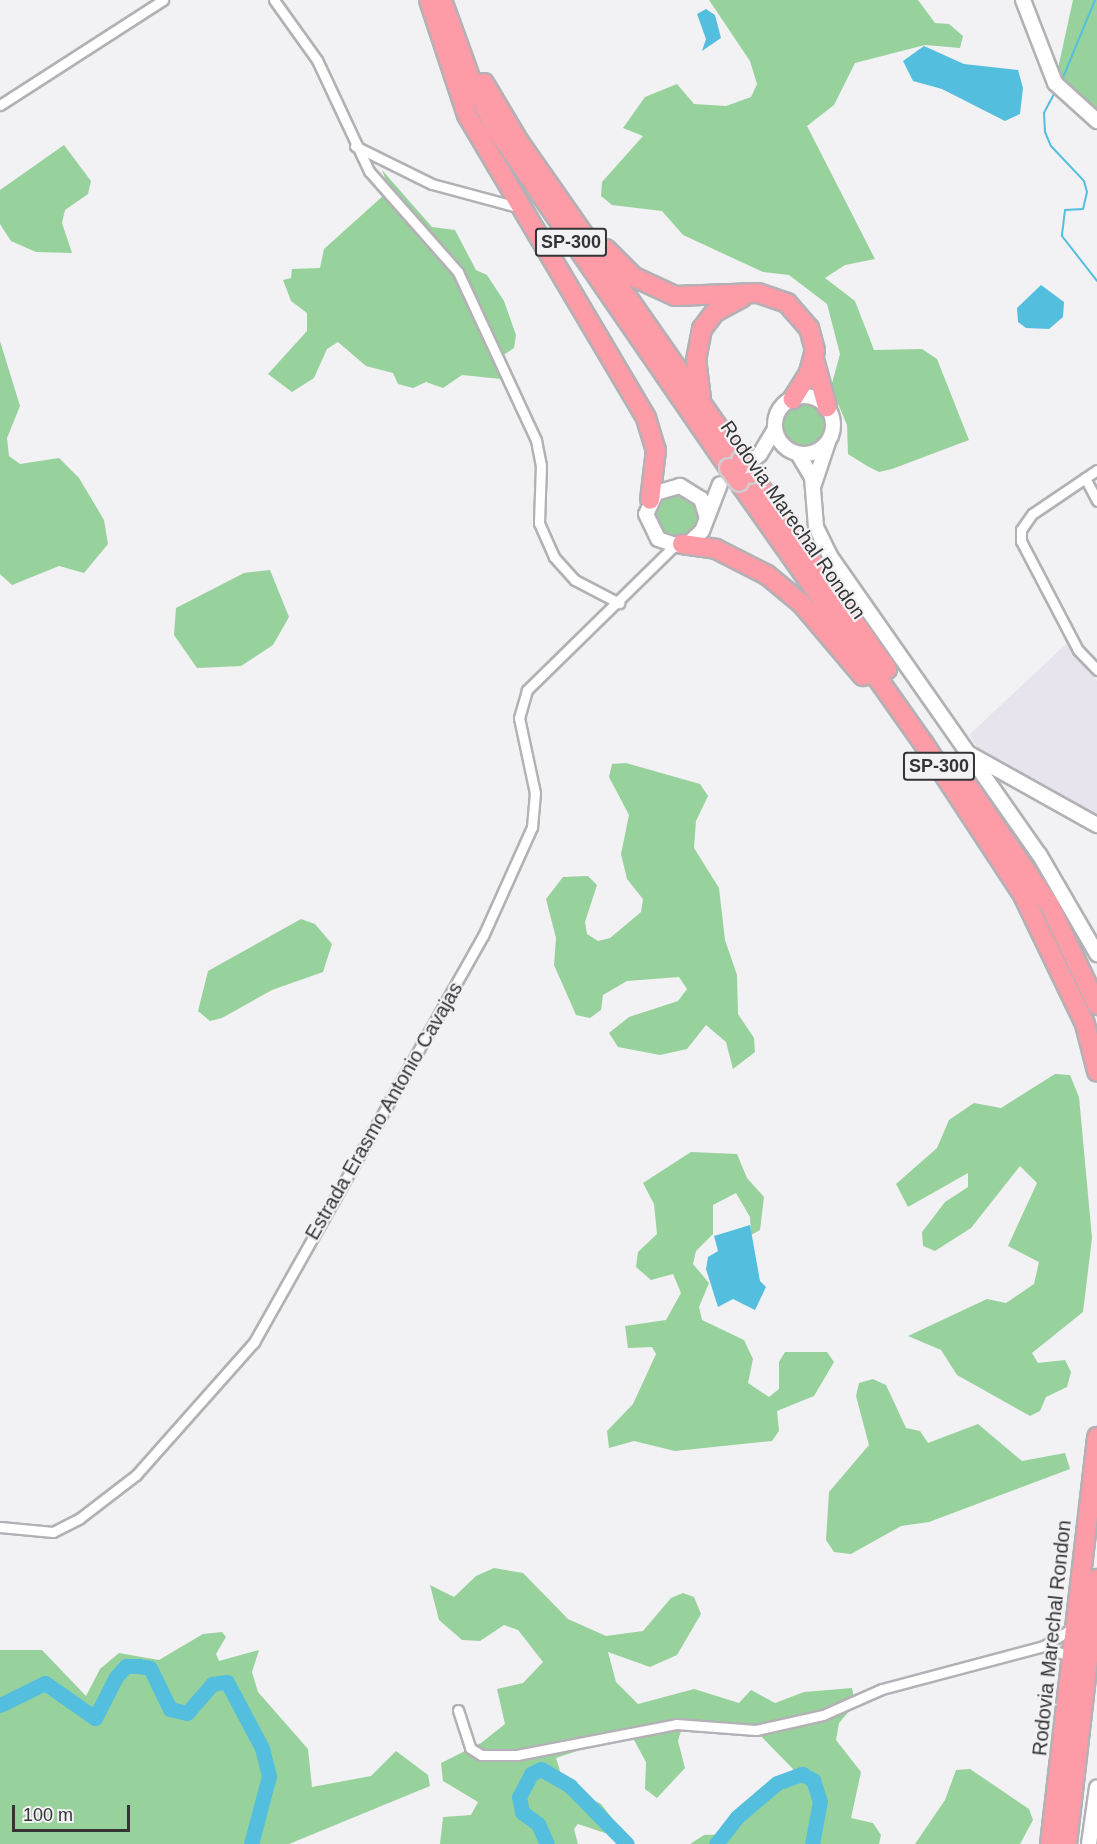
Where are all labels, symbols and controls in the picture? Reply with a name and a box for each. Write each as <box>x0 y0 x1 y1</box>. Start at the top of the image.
road number: SP-300 <box>534 227 608 257</box>
street label: Rodovia Marechal Rondon <box>715 416 871 624</box>
road number: SP-300 <box>902 751 976 781</box>
street label: Estrada Erasmo Antonio Cavajas <box>300 977 468 1245</box>
street label: Rodovia Marechal Rondon <box>1028 1519 1076 1757</box>
scale bar <box>15 1793 134 1831</box>
text: 100 m <box>23 1805 73 1825</box>

